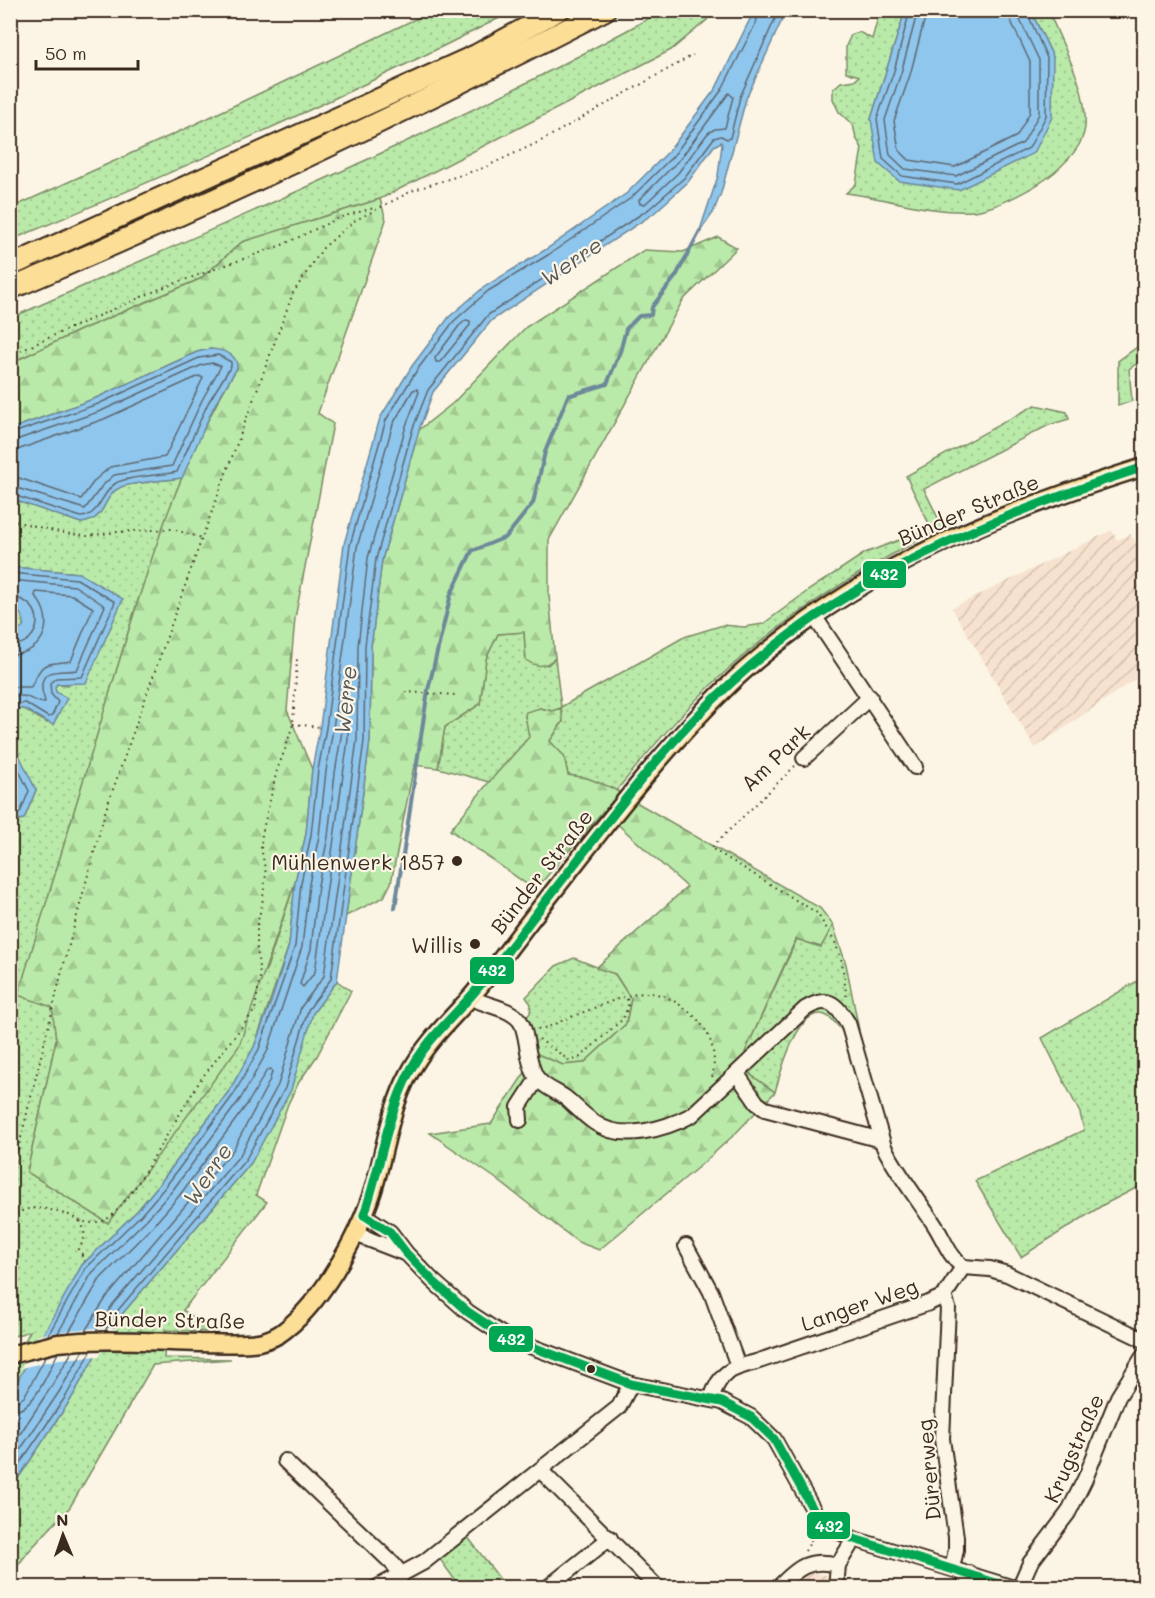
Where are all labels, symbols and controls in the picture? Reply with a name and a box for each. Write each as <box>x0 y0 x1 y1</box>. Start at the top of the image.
scale bar <box>36 33 138 71</box>
text: 50 m <box>45 41 87 65</box>
water label: Werre <box>534 230 608 292</box>
street label: Bünder Straße <box>893 467 1043 551</box>
line badge: 432 <box>862 560 907 589</box>
text: 432 <box>870 563 898 584</box>
water label: Werre <box>327 664 363 736</box>
street label: Am Park <box>735 718 815 796</box>
street label: Bünder Straße <box>484 803 598 939</box>
place label: Mühlenwerk 1857 <box>271 848 445 875</box>
marker: Mühlenwerk 1857 <box>450 854 464 868</box>
place label: Willis <box>411 931 463 958</box>
marker: Willis <box>468 937 482 951</box>
line badge: 432 <box>469 956 515 985</box>
text: 432 <box>478 959 506 980</box>
water label: Werre <box>176 1137 238 1211</box>
street label: Langer Weg <box>797 1271 921 1337</box>
street label: Bünder Straße <box>94 1304 246 1334</box>
line badge: 432 <box>488 1325 534 1353</box>
text: 432 <box>497 1328 525 1349</box>
unlabelled marker <box>585 1363 597 1375</box>
street label: Krugstraße <box>1037 1389 1109 1507</box>
street label: Dürerweg <box>910 1418 946 1522</box>
north arrow <box>33 1505 93 1565</box>
text: N <box>56 1509 69 1530</box>
line badge: 432 <box>806 1511 851 1540</box>
text: 432 <box>815 1515 843 1536</box>

